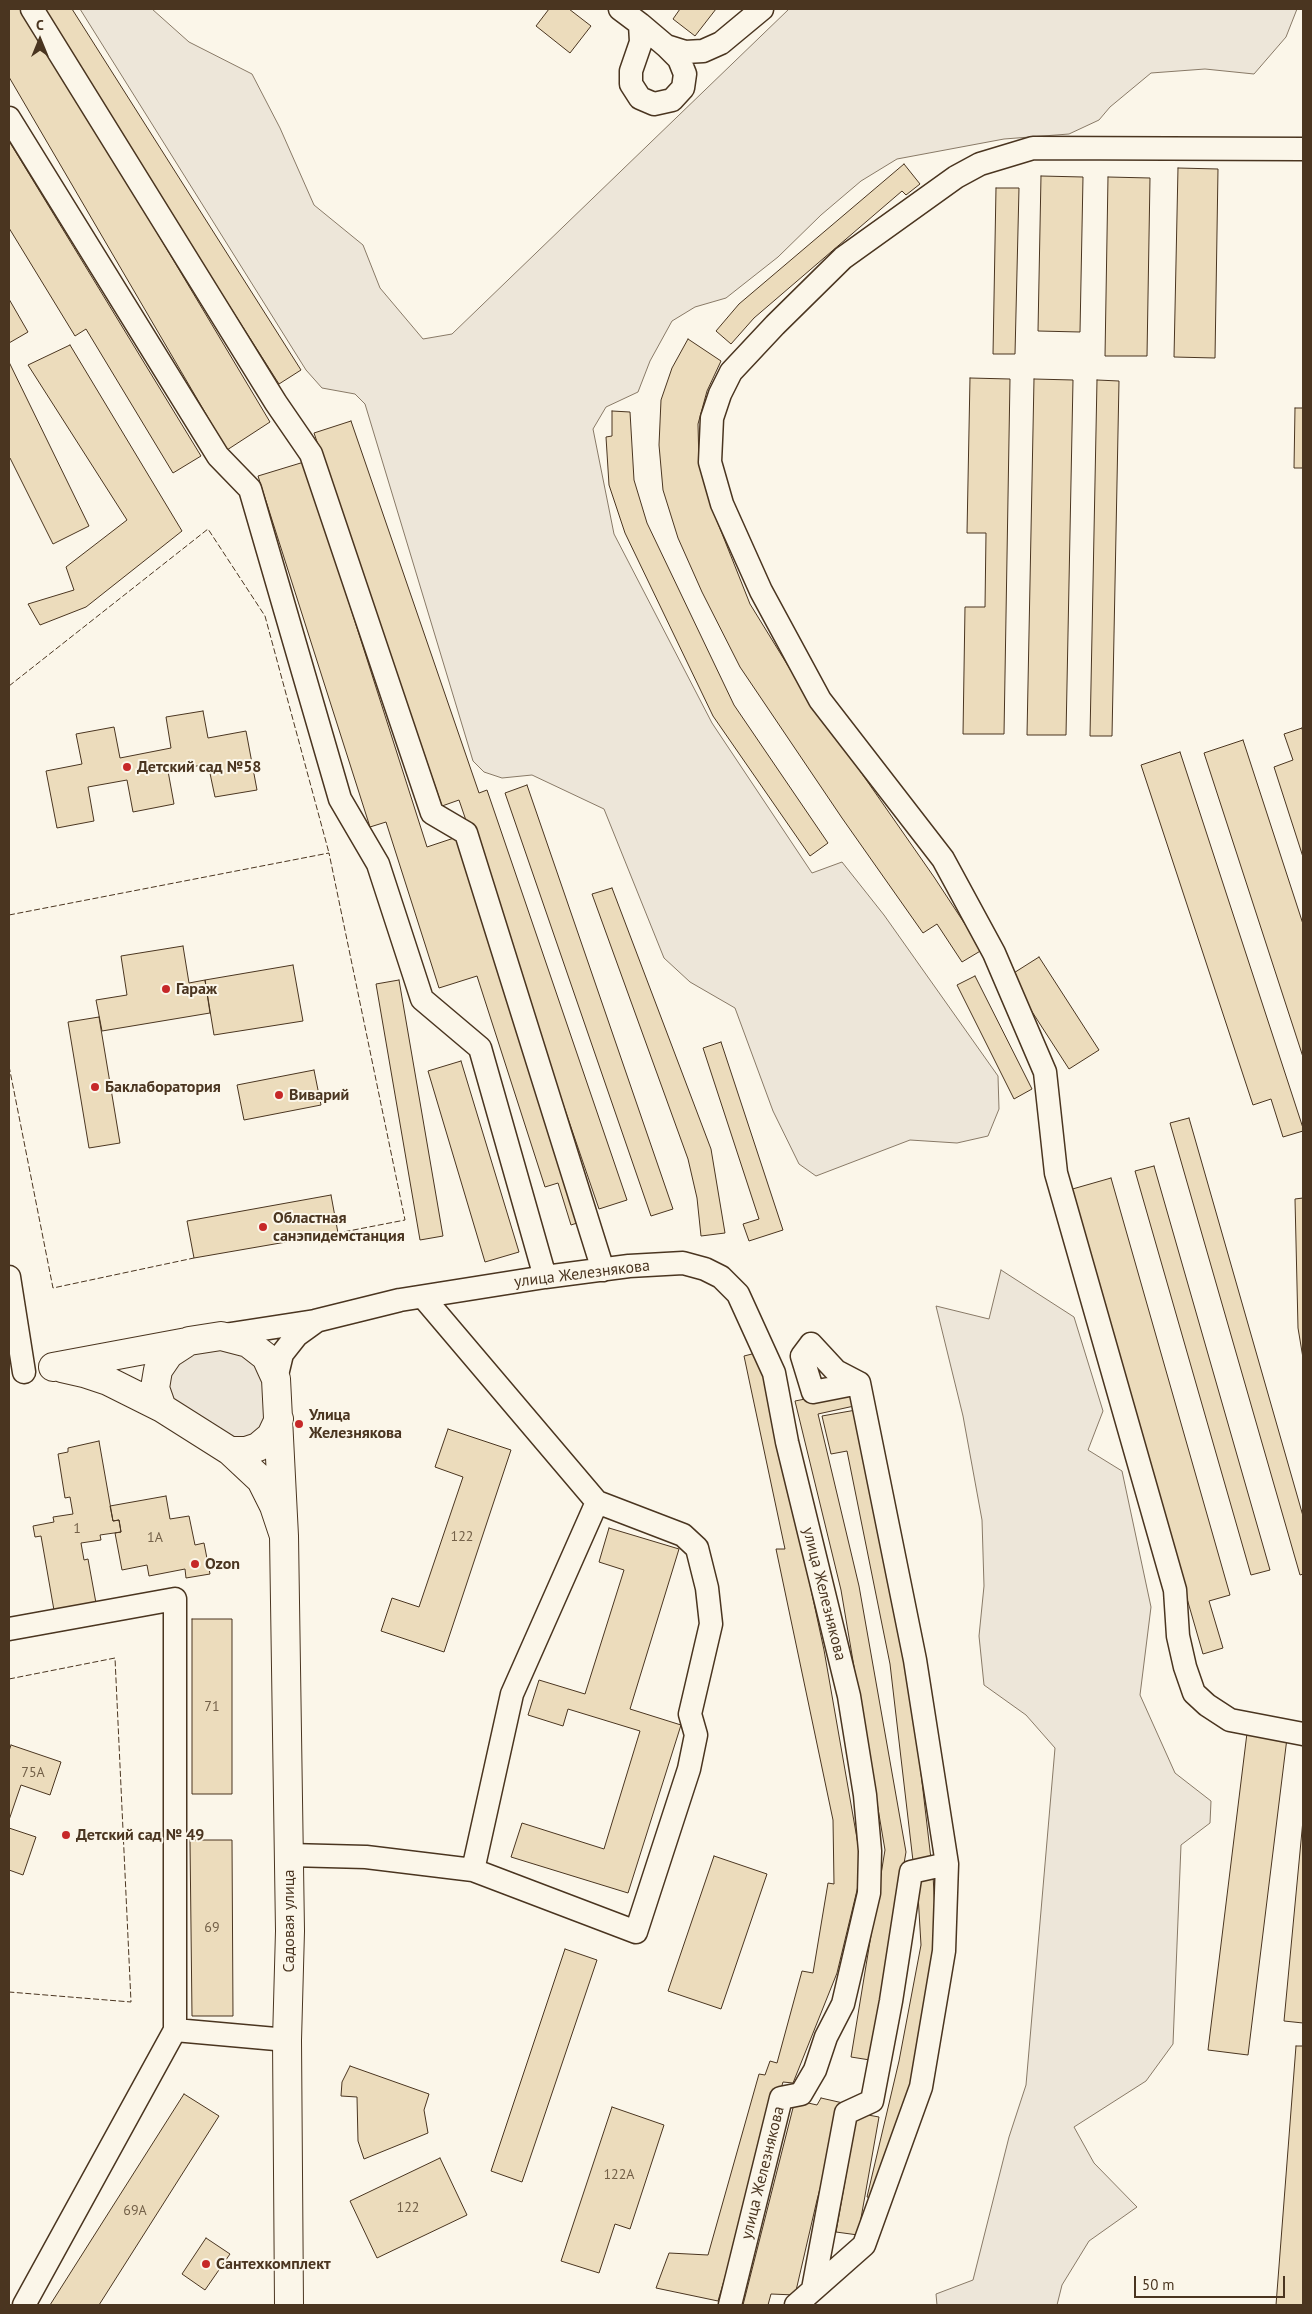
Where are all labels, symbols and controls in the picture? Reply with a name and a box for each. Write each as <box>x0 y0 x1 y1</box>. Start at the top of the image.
north arrow <box>15 15 65 65</box>
text: С <box>36 16 44 34</box>
place label: Детский сад №58 <box>137 757 261 777</box>
marker: Детский сад №58 <box>121 761 133 773</box>
place label: Гараж <box>176 979 217 999</box>
marker: Гараж <box>160 983 172 995</box>
place label: Баклаборатория <box>105 1077 221 1097</box>
marker: Баклаборатория <box>89 1081 101 1093</box>
place label: Виварий <box>289 1085 349 1105</box>
marker: Виварий <box>273 1089 285 1101</box>
place label: Областная санэпидемстанция <box>273 1208 405 1246</box>
marker: Областная санэпидемстанция <box>257 1221 269 1233</box>
street label: улица Железнякова <box>513 1256 651 1292</box>
place label: Улица Железнякова <box>309 1405 402 1443</box>
marker: Улица Железнякова <box>293 1418 305 1430</box>
house number: 1 <box>73 1521 81 1537</box>
street label: улица Железнякова <box>798 1525 850 1663</box>
house number: 122 <box>451 1529 473 1545</box>
house number: 1А <box>147 1530 163 1546</box>
place label: Ozon <box>205 1554 240 1574</box>
marker: Ozon <box>189 1558 201 1570</box>
house number: 71 <box>204 1699 220 1715</box>
house number: 75А <box>21 1765 45 1781</box>
place label: Детский сад № 49 <box>76 1825 204 1845</box>
marker: Детский сад № 49 <box>60 1829 72 1841</box>
street label: Садовая улица <box>279 1870 299 1972</box>
house number: 69 <box>204 1920 220 1936</box>
street label: улица Железнякова <box>737 2104 789 2242</box>
house number: 122А <box>603 2167 635 2183</box>
house number: 122 <box>397 2200 419 2216</box>
house number: 69А <box>123 2203 147 2219</box>
place label: Сантехкомплект <box>216 2254 331 2274</box>
marker: Сантехкомплект <box>200 2258 212 2270</box>
scale bar <box>1137 2266 1288 2298</box>
text: 50 m <box>1142 2275 1175 2294</box>

